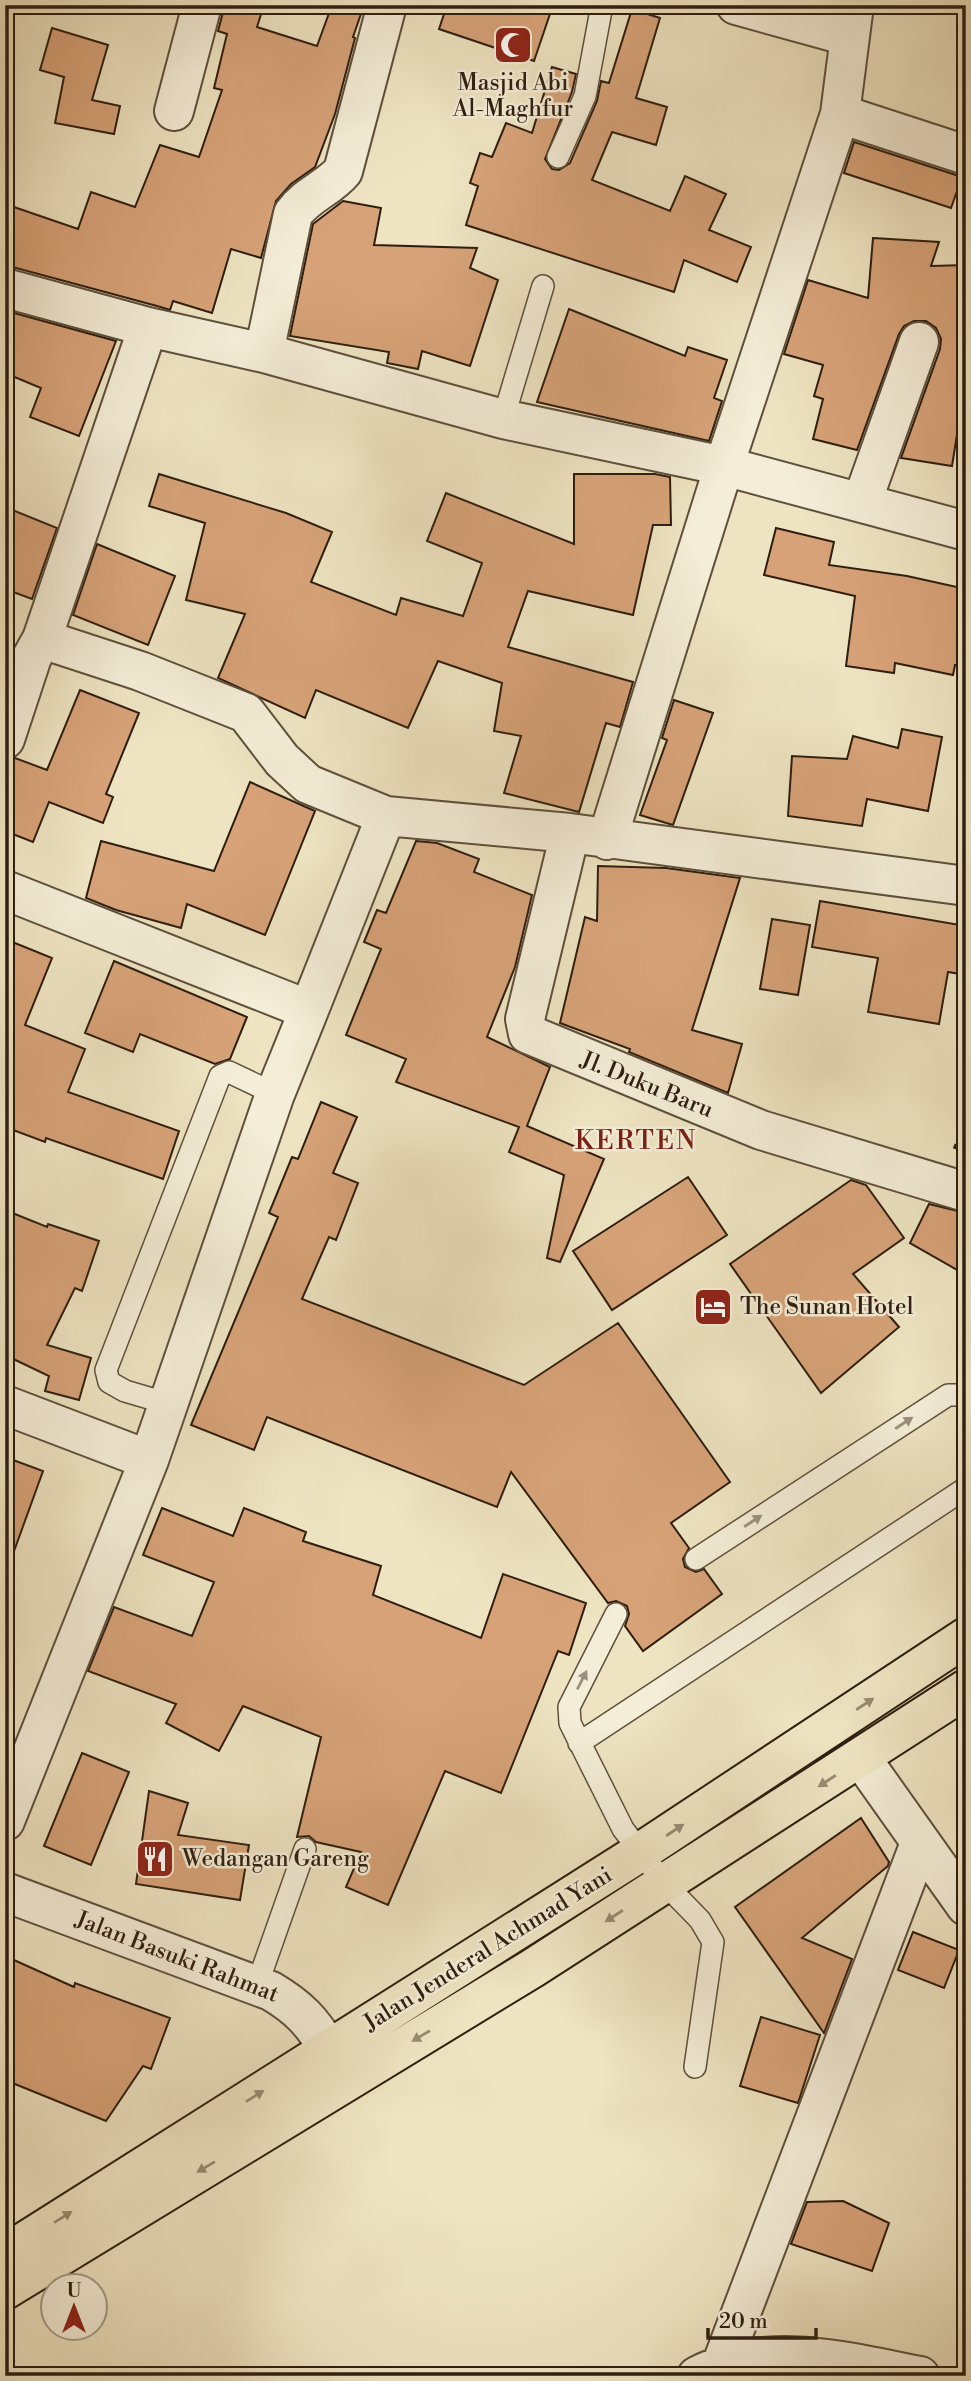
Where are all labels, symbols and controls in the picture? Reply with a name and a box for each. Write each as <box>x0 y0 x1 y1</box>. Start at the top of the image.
mosque icon: Masjid Abi Al-Maghfur <box>492 24 534 66</box>
place label: Masjid Abi Al-Maghfur <box>452 69 573 123</box>
street label: Jl. Duku Baru <box>576 1045 717 1124</box>
district label: KERTEN <box>575 1125 697 1157</box>
hotel icon: The Sunan Hotel <box>692 1286 734 1328</box>
place label: The Sunan Hotel <box>740 1293 914 1321</box>
one-way arrow <box>895 1416 914 1429</box>
one-way arrow <box>743 1515 763 1528</box>
one-way arrow <box>577 1670 588 1690</box>
one-way arrow <box>855 1698 874 1711</box>
one-way arrow <box>817 1774 836 1787</box>
one-way arrow <box>665 1823 685 1836</box>
restaurant icon: Wedangan Gareng <box>134 1838 176 1880</box>
place label: Wedangan Gareng <box>181 1845 369 1873</box>
street label: Jalan Jenderal Achmad Yani <box>358 1861 617 2038</box>
street label: Jalan Basuki Rahmat <box>71 1905 283 2009</box>
one-way arrow <box>605 1910 624 1923</box>
one-way arrow <box>412 2030 431 2043</box>
one-way arrow <box>246 2089 265 2102</box>
one-way arrow <box>196 2161 215 2174</box>
one-way arrow <box>53 2211 73 2224</box>
north arrow <box>38 2272 108 2342</box>
text: U <box>67 2279 82 2303</box>
scale bar <box>708 2297 817 2341</box>
text: 20 m <box>719 2309 768 2335</box>

